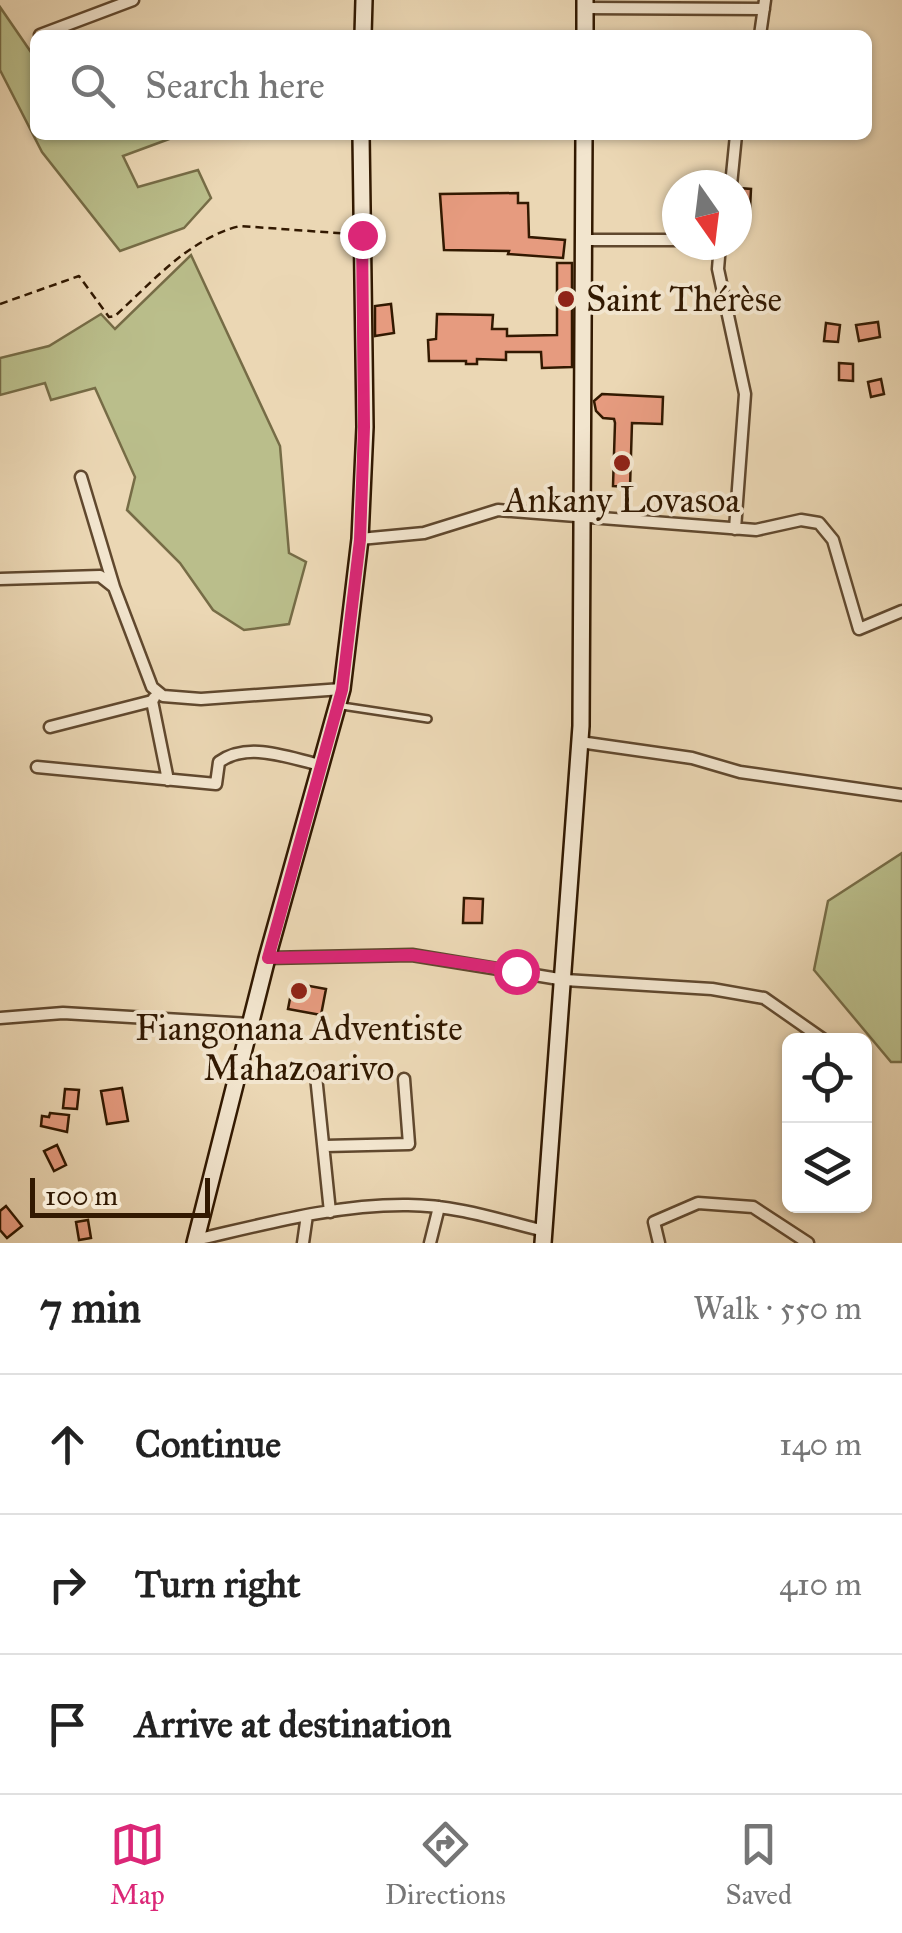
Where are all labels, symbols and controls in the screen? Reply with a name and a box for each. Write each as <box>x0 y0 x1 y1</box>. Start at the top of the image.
search box <box>30 30 872 140</box>
icon: search <box>65 58 120 113</box>
text: Search here <box>145 62 325 108</box>
north arrow <box>662 170 752 260</box>
route end <box>340 213 386 259</box>
place label: Saint Thérèse <box>586 278 782 321</box>
marker: Saint Thérèse <box>555 288 577 310</box>
marker: Ankany Lovasoa <box>611 452 633 474</box>
place label: Ankany Lovasoa <box>502 479 740 522</box>
route start <box>494 949 540 995</box>
marker: Fiangonana Adventiste Mahazoarivo <box>288 980 310 1002</box>
place label: Fiangonana Adventiste Mahazoarivo <box>135 1007 463 1090</box>
map controls <box>782 1033 872 1213</box>
button: locate <box>782 1033 872 1123</box>
button: layers <box>782 1123 872 1213</box>
scale bar <box>30 1173 210 1218</box>
text: 100 m <box>45 1178 118 1213</box>
text: 7 min <box>40 1282 141 1334</box>
text: Walk · 550 m <box>693 1289 862 1328</box>
icon: ahead <box>40 1417 95 1472</box>
text: Continue <box>135 1421 281 1467</box>
text: 140 m <box>779 1425 862 1464</box>
icon: right <box>40 1557 95 1612</box>
text: Turn right <box>135 1561 301 1607</box>
text: 410 m <box>779 1565 862 1604</box>
icon: arrive <box>40 1697 95 1752</box>
text: Arrive at destination <box>135 1701 452 1747</box>
tab: Map <box>110 1817 165 1912</box>
tab: Directions <box>385 1817 506 1912</box>
tab: Saved <box>726 1817 792 1912</box>

